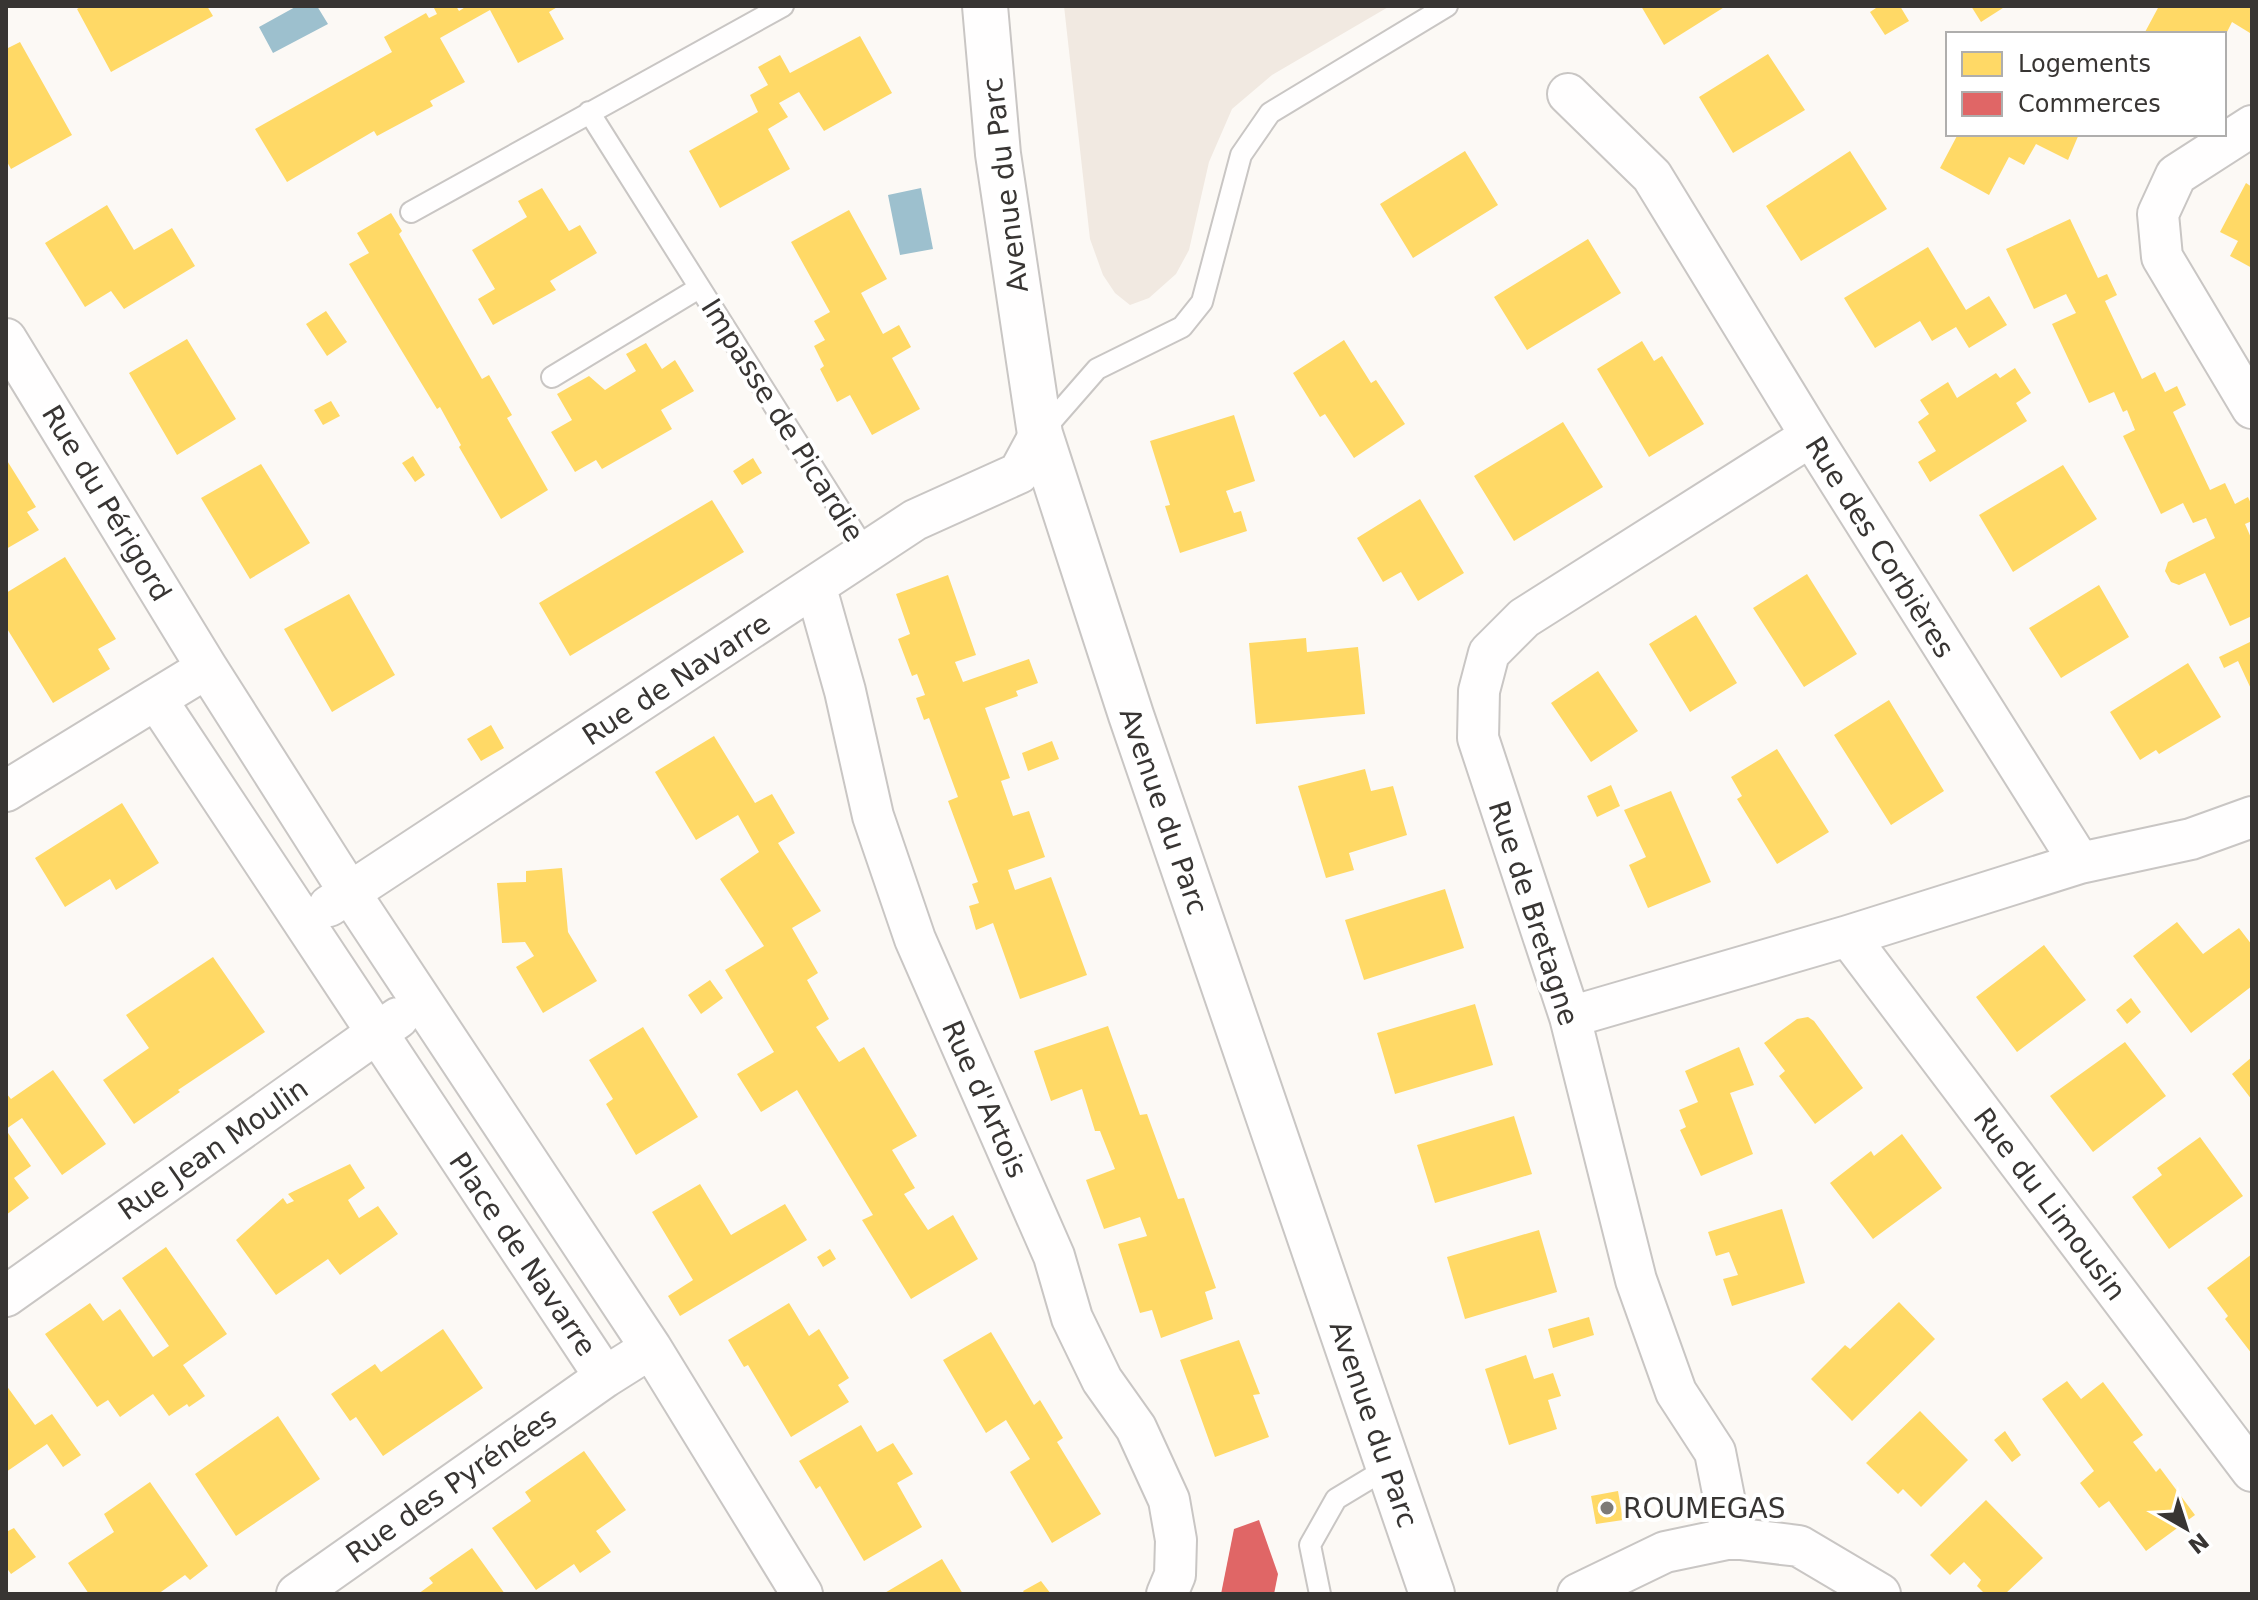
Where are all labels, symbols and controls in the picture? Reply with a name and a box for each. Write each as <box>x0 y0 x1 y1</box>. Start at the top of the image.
legend <box>1946 32 2226 136</box>
text: Logements <box>2018 50 2151 78</box>
street label: Avenue du Parc <box>976 76 1035 294</box>
text: Commerces <box>2018 90 2161 118</box>
street label: Impasse de Picardie <box>694 293 871 548</box>
street label: Rue du Périgord <box>35 399 178 607</box>
street label: Rue des Corbières <box>1798 431 1961 664</box>
street label: Rue de Navarre <box>576 607 776 752</box>
street label: Avenue du Parc <box>1113 703 1214 919</box>
street label: Rue de Bretagne <box>1482 797 1585 1030</box>
street label: Rue d'Artois <box>935 1015 1034 1183</box>
street label: Rue Jean Moulin <box>112 1072 314 1227</box>
street label: Rue du Limousin <box>1967 1102 2133 1307</box>
street label: Place de Navarre <box>442 1146 603 1362</box>
street label: Avenue du Parc <box>1323 1316 1424 1532</box>
street label: Rue des Pyrénées <box>340 1401 563 1570</box>
north arrow <box>2146 1488 2226 1568</box>
place label: ROUMEGAS <box>1623 1492 1785 1525</box>
marker: ROUMEGAS <box>1598 1499 1616 1517</box>
text: N <box>2183 1528 2213 1559</box>

